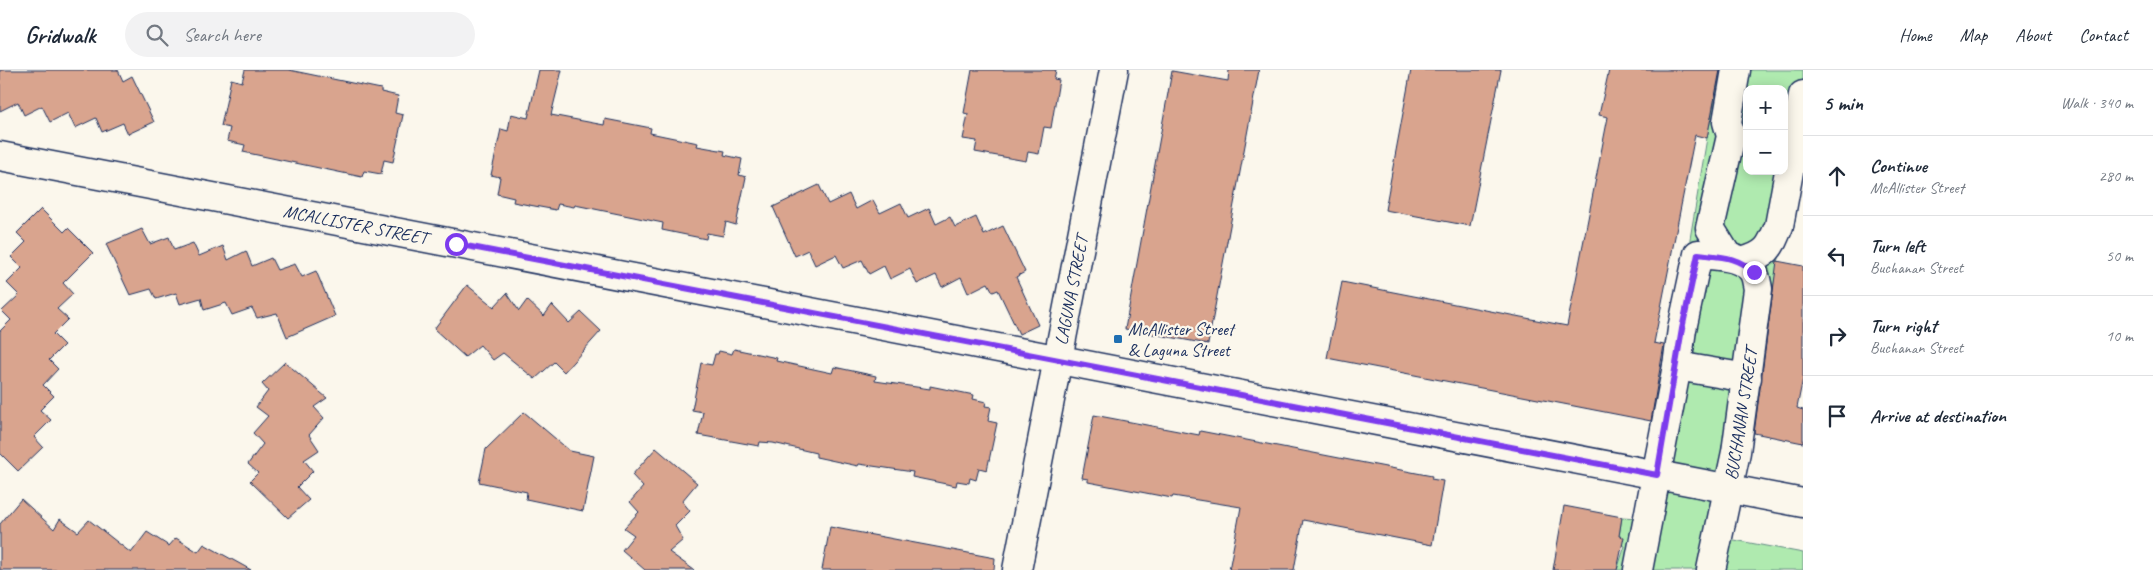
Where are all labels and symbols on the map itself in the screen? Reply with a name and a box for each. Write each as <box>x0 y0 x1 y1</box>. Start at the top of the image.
street label: MCALLISTER STREET <box>282 200 434 250</box>
street label: LAGUNA STREET <box>1050 230 1093 347</box>
route start <box>445 233 468 256</box>
route end <box>1743 261 1766 284</box>
place label: McAllister Street & Laguna Street <box>1128 318 1237 361</box>
marker: McAllister Street & Laguna Street <box>1112 333 1124 345</box>
street label: BUCHANAN STREET <box>1720 342 1763 481</box>

